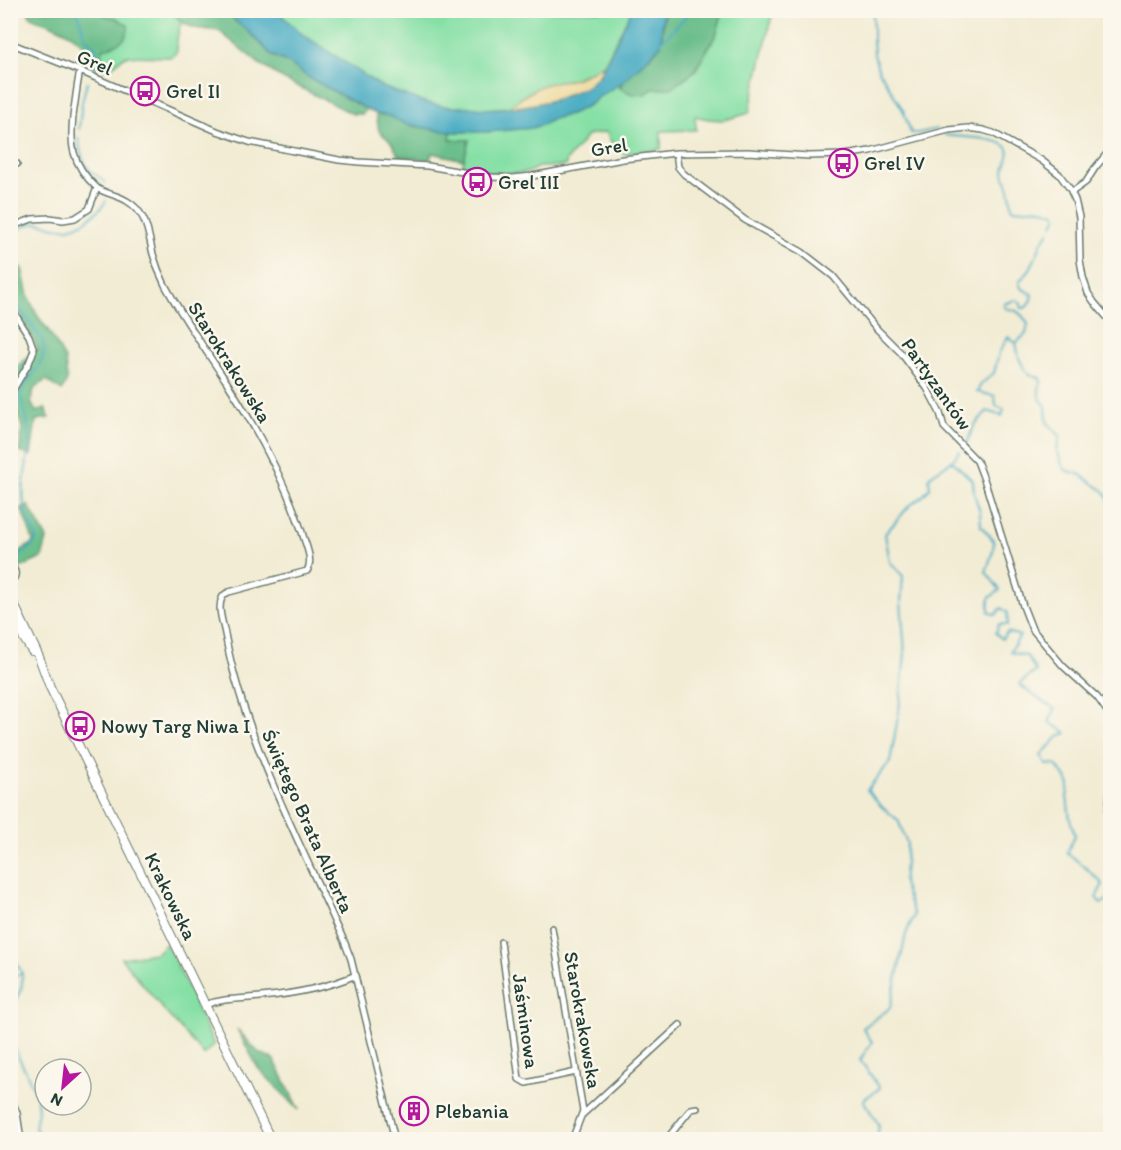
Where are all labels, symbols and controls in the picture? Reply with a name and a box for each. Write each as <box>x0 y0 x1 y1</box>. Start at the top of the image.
street label: Grel <box>73 44 117 80</box>
bus stop icon: Grel II <box>129 75 161 107</box>
place label: Grel II <box>166 79 220 103</box>
street label: Grel <box>589 132 630 162</box>
bus stop icon: Grel IV <box>827 147 859 179</box>
place label: Grel IV <box>864 151 925 175</box>
bus stop icon: Grel III <box>461 166 493 198</box>
place label: Grel III <box>498 170 560 194</box>
street label: Starokrakowska <box>183 297 277 427</box>
street label: Partyzantów <box>896 333 978 435</box>
bus stop icon: Nowy Targ Niwa I <box>64 710 96 742</box>
place label: Nowy Targ Niwa I <box>101 714 251 738</box>
street label: Świętego Brata Alberta <box>257 725 360 917</box>
street label: Krakowska <box>140 848 203 944</box>
street label: Starokrakowska <box>559 950 607 1090</box>
street label: Jaśminowa <box>507 972 545 1071</box>
north arrow <box>33 1057 93 1117</box>
text: N <box>47 1089 66 1111</box>
building icon: Plebania <box>398 1095 430 1127</box>
place label: Plebania <box>435 1099 509 1123</box>

